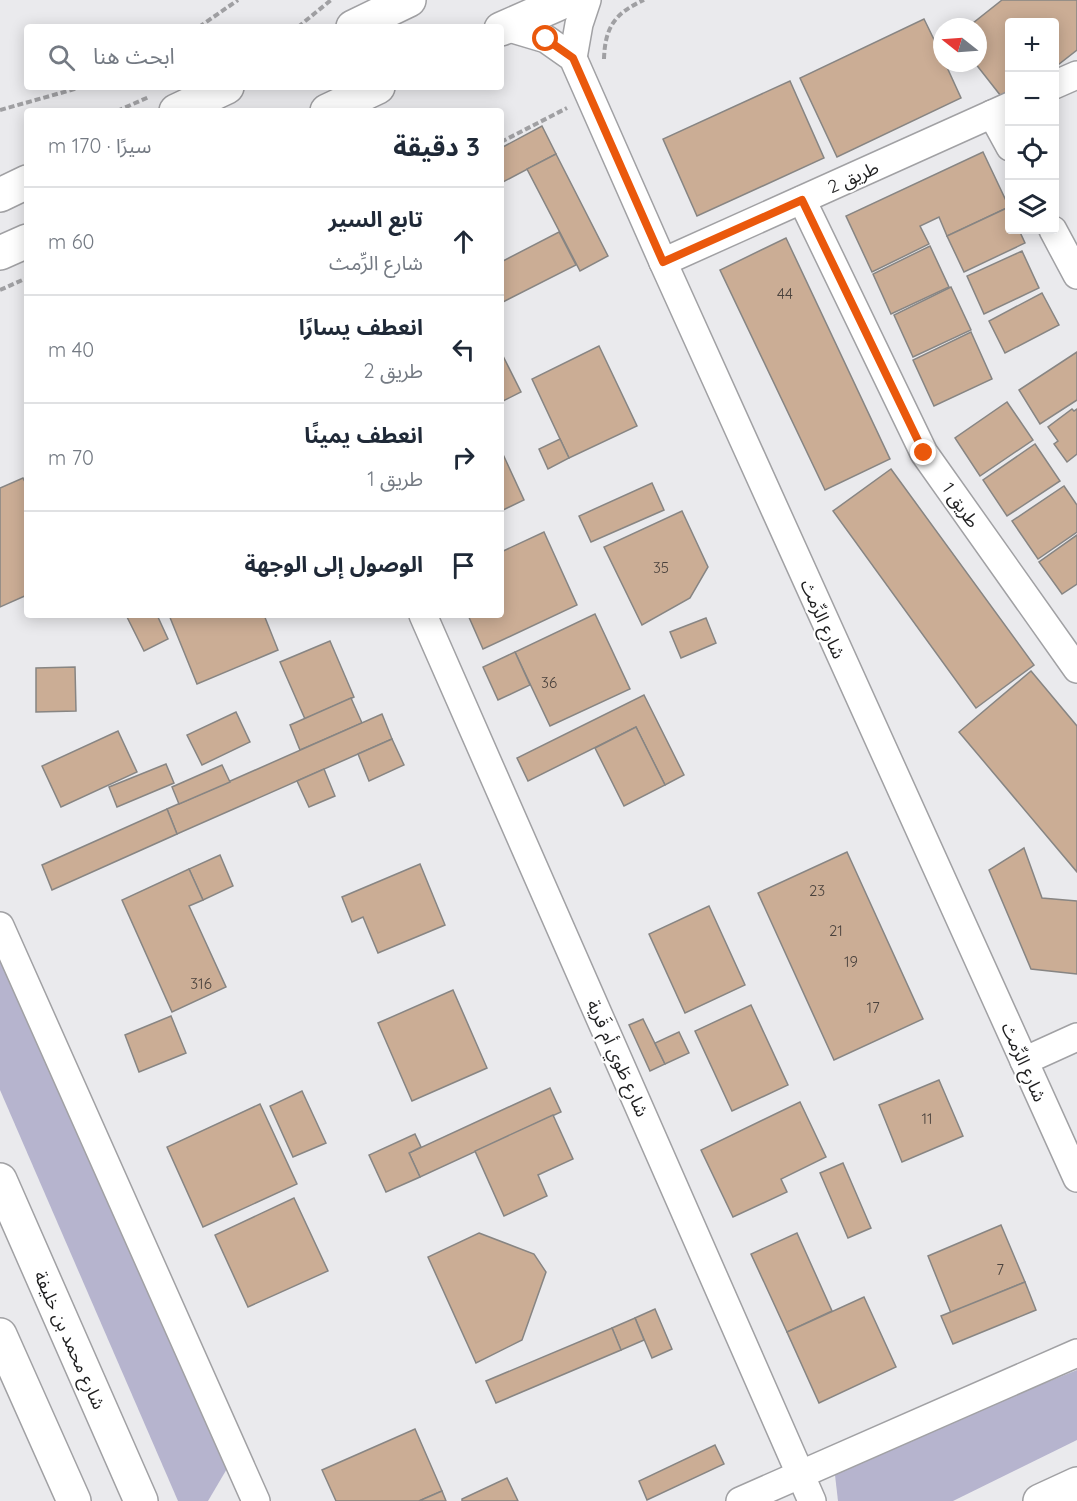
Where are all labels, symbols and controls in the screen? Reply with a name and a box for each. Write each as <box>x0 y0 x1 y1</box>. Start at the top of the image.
north arrow <box>933 18 987 72</box>
map controls <box>1005 18 1059 234</box>
button: + <box>1005 18 1059 72</box>
search box <box>24 24 504 90</box>
route start <box>532 25 558 51</box>
icon: search <box>45 41 78 74</box>
text: ابحث هنا <box>93 42 175 70</box>
button: − <box>1005 72 1059 126</box>
button: locate <box>1005 126 1059 180</box>
text: 3 دقيقة <box>393 130 480 163</box>
text: سيرًا · 170 m <box>48 133 151 158</box>
street label: طريق 2 <box>824 156 882 198</box>
button: layers <box>1005 180 1059 234</box>
text: تابع السير <box>329 205 423 233</box>
icon: ahead <box>447 225 480 258</box>
text: 60 m <box>48 229 94 254</box>
text: شارع الرِّمث <box>329 250 423 275</box>
house number: 44 <box>777 284 793 303</box>
text: انعطف يسارًا <box>299 313 423 341</box>
icon: left <box>447 333 480 366</box>
text: 40 m <box>48 337 94 362</box>
text: طريق 2 <box>363 358 423 383</box>
text: انعطف يمينًا <box>304 421 423 449</box>
route end <box>910 439 936 465</box>
icon: right <box>447 441 480 474</box>
text: 70 m <box>48 445 94 470</box>
text: طريق 1 <box>367 466 423 491</box>
street label: طريق 1 <box>937 478 985 532</box>
icon: arrive <box>447 549 480 582</box>
text: الوصول إلى الوجهة <box>245 550 423 578</box>
house number: 35 <box>653 558 669 577</box>
street label: شارع الرِّمث <box>793 576 851 663</box>
house number: 36 <box>541 673 557 692</box>
house number: 23 <box>809 881 825 900</box>
house number: 21 <box>829 921 843 940</box>
house number: 19 <box>844 952 858 971</box>
house number: 316 <box>190 974 212 993</box>
street label: شارع طَوي أم قَرية <box>579 996 654 1121</box>
house number: 17 <box>866 998 880 1017</box>
street label: شارع الرِّمث <box>994 1019 1052 1106</box>
house number: 11 <box>921 1109 933 1128</box>
house number: 7 <box>996 1260 1004 1279</box>
street label: شارع محمد بن خليفة <box>26 1267 111 1414</box>

